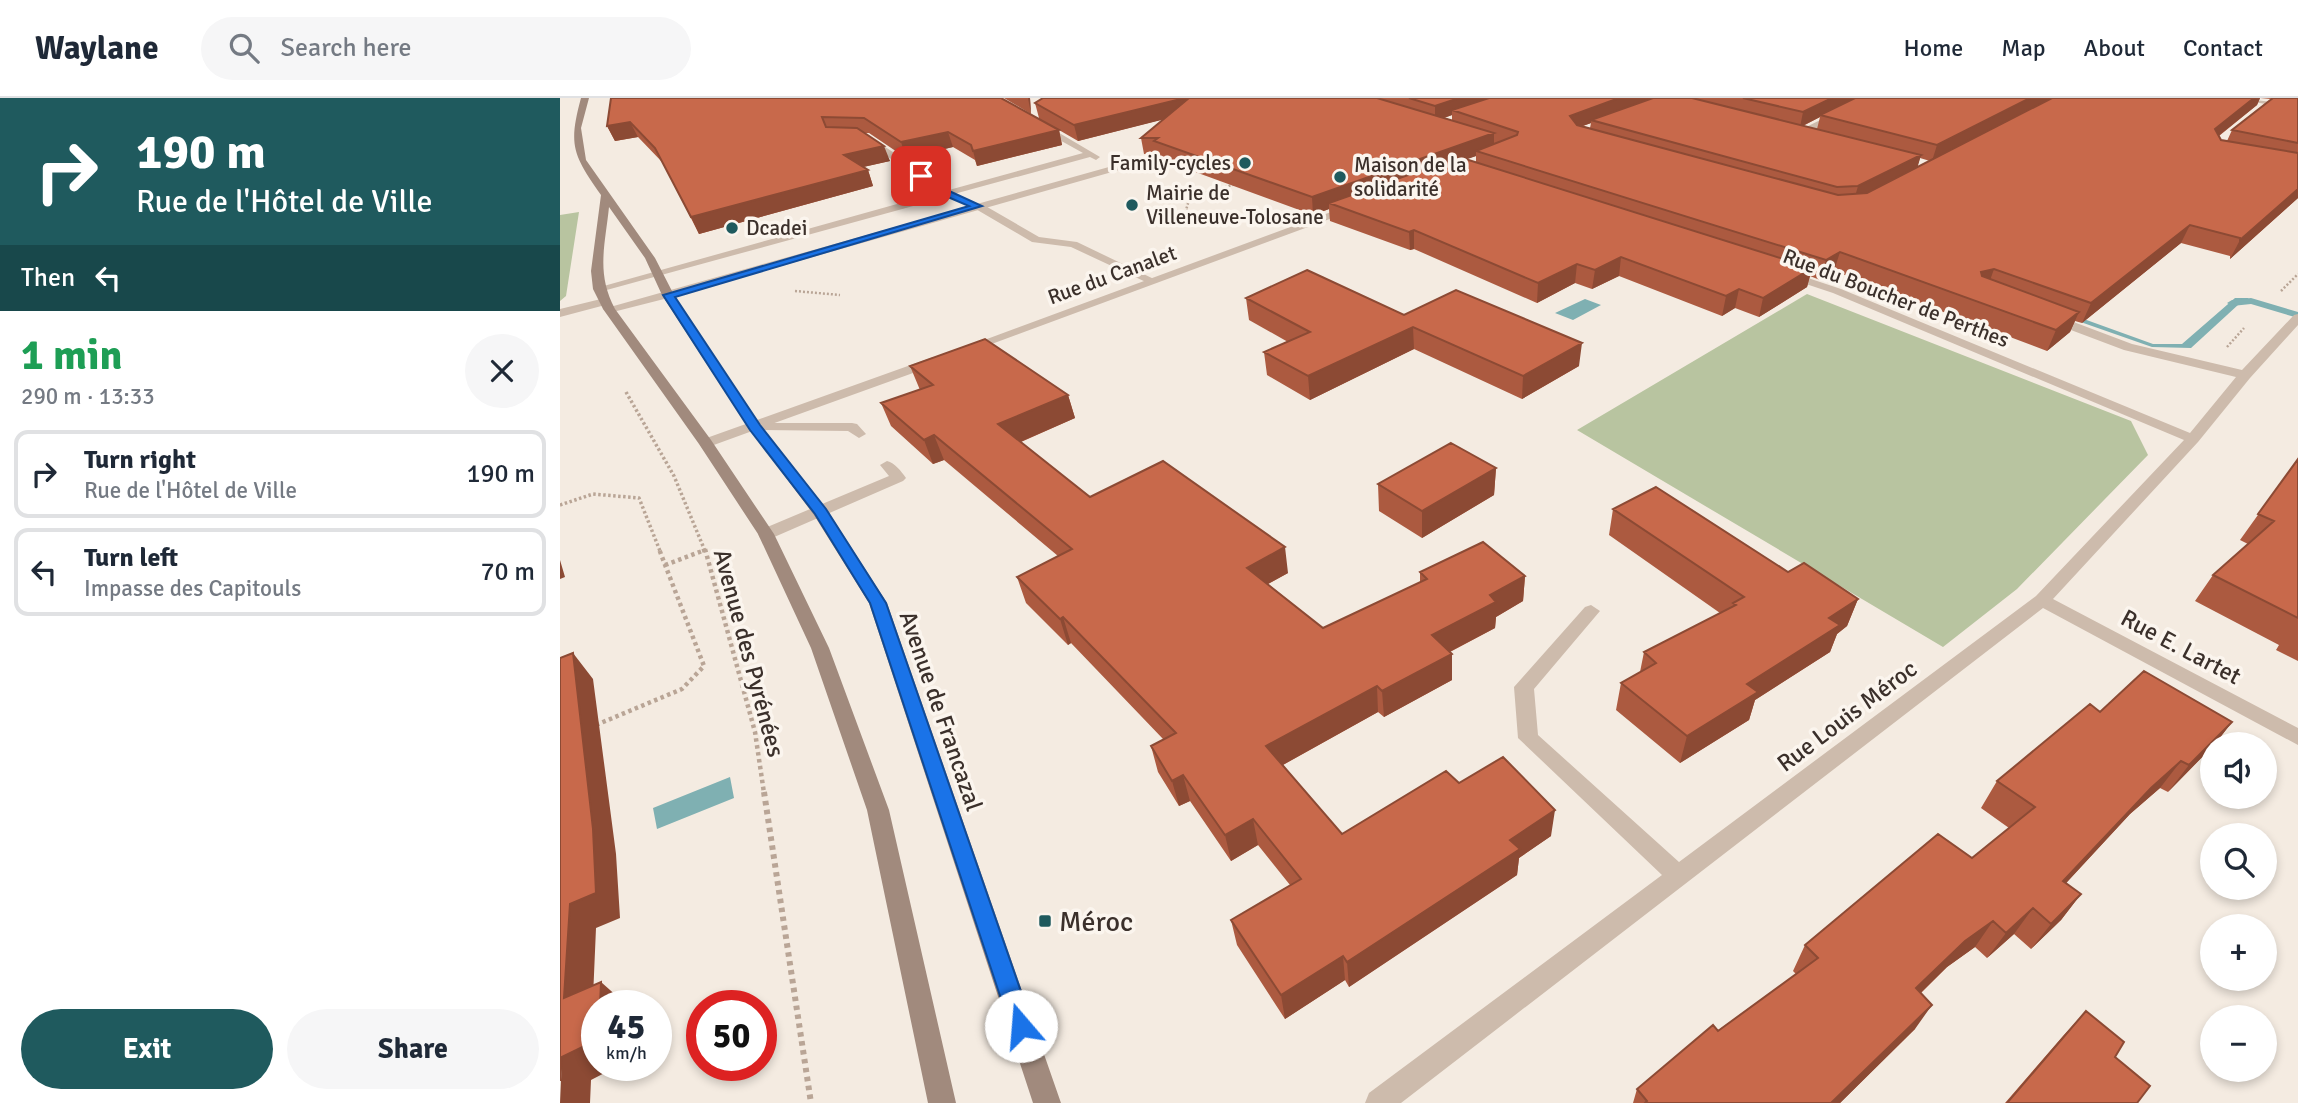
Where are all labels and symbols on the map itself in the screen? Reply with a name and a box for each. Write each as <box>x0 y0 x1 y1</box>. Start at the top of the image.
pin <box>891 146 951 206</box>
place label: Family-cycles <box>1110 150 1231 176</box>
place label: Maison de la solidarité <box>1354 152 1467 202</box>
marker: Family-cycles <box>1237 155 1253 171</box>
marker: Maison de la solidarité <box>1332 169 1348 185</box>
place label: Mairie de Villeneuve-Tolosane <box>1146 180 1324 230</box>
marker: Mairie de Villeneuve-Tolosane <box>1124 197 1140 213</box>
place label: Dcadei <box>746 215 807 241</box>
marker: Dcadei <box>724 220 740 236</box>
street label: Rue du Canalet <box>1044 240 1180 310</box>
street label: Rue du Boucher de Perthes <box>1779 243 2013 353</box>
street label: Avenue des Pyrénées <box>707 546 791 760</box>
street label: Rue E. Lartet <box>2116 603 2246 691</box>
street label: Avenue de Francazal <box>893 607 989 815</box>
street label: Rue Louis Méroc <box>1771 654 1923 778</box>
place label: Méroc <box>1059 905 1133 939</box>
marker: Méroc <box>1037 913 1053 929</box>
position arrow <box>984 989 1058 1063</box>
speed limit sign: 50 <box>686 990 777 1081</box>

